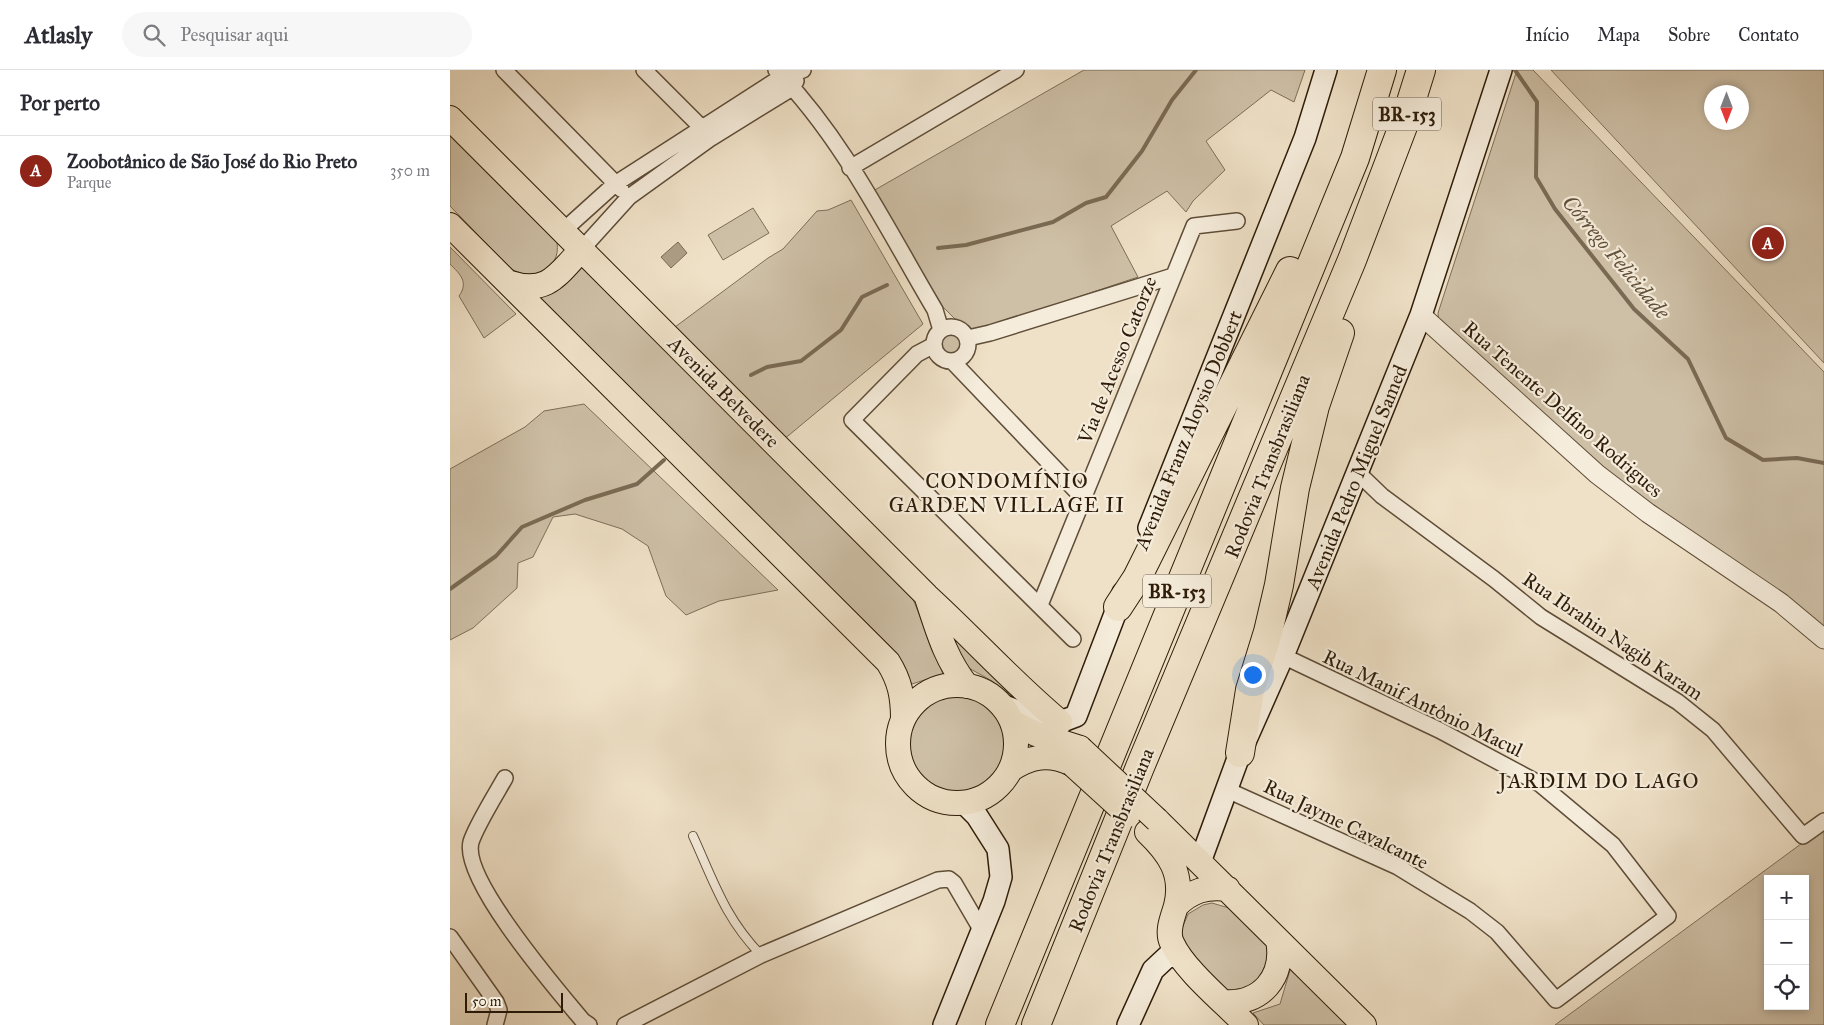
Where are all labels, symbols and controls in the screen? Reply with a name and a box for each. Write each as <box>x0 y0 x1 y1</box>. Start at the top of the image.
search box <box>122 12 472 57</box>
text: Atlasly <box>25 20 92 50</box>
icon: search <box>140 21 168 49</box>
text: Pesquisar aqui <box>180 23 289 46</box>
text: Início <box>1525 24 1569 46</box>
text: Mapa <box>1597 24 1640 46</box>
text: Sobre <box>1668 24 1710 46</box>
text: Contato <box>1738 24 1799 46</box>
north arrow <box>1704 85 1749 130</box>
text: Por perto <box>20 90 100 116</box>
road number: BR-153 <box>1373 98 1441 131</box>
text: Zoobotânico de São José do Rio Preto <box>67 150 357 173</box>
text: A <box>31 161 41 180</box>
text: 350 m <box>390 161 430 180</box>
text: Parque <box>67 173 111 192</box>
water label: Córrego Felicidade <box>1557 190 1676 325</box>
pin: A <box>1752 224 1784 262</box>
street label: Via de Acesso Catorze <box>1072 273 1162 448</box>
street label: Avenida Franz Aloysio Dobbert <box>1129 307 1247 554</box>
street label: Rua Tenente Delfino Rodrigues <box>1458 316 1668 503</box>
street label: Avenida Belvedere <box>663 331 785 453</box>
street label: Avenida Pedro Miguel Samed <box>1300 361 1413 594</box>
street label: Rodovia Transbrasiliana <box>1219 370 1315 562</box>
district label: CONDOMÍNIO GARDEN VILLAGE II <box>889 467 1125 518</box>
street label: Rua Ibrahin Nagib Karam <box>1518 567 1708 706</box>
road number: BR-153 <box>1143 574 1211 608</box>
street label: Rua Manif Antônio Macul <box>1319 644 1527 762</box>
your location <box>1240 662 1266 688</box>
street label: Rodovia Transbrasiliana <box>1063 744 1159 936</box>
district label: JARDIM DO LAGO <box>1497 768 1699 794</box>
street label: Rua Jayme Cavalcante <box>1259 774 1432 875</box>
map controls <box>1764 875 1809 1010</box>
button: + <box>1764 875 1809 920</box>
button: − <box>1764 920 1809 965</box>
button: locate <box>1764 965 1809 1010</box>
scale bar <box>465 990 562 1013</box>
text: 50 m <box>472 993 501 1010</box>

